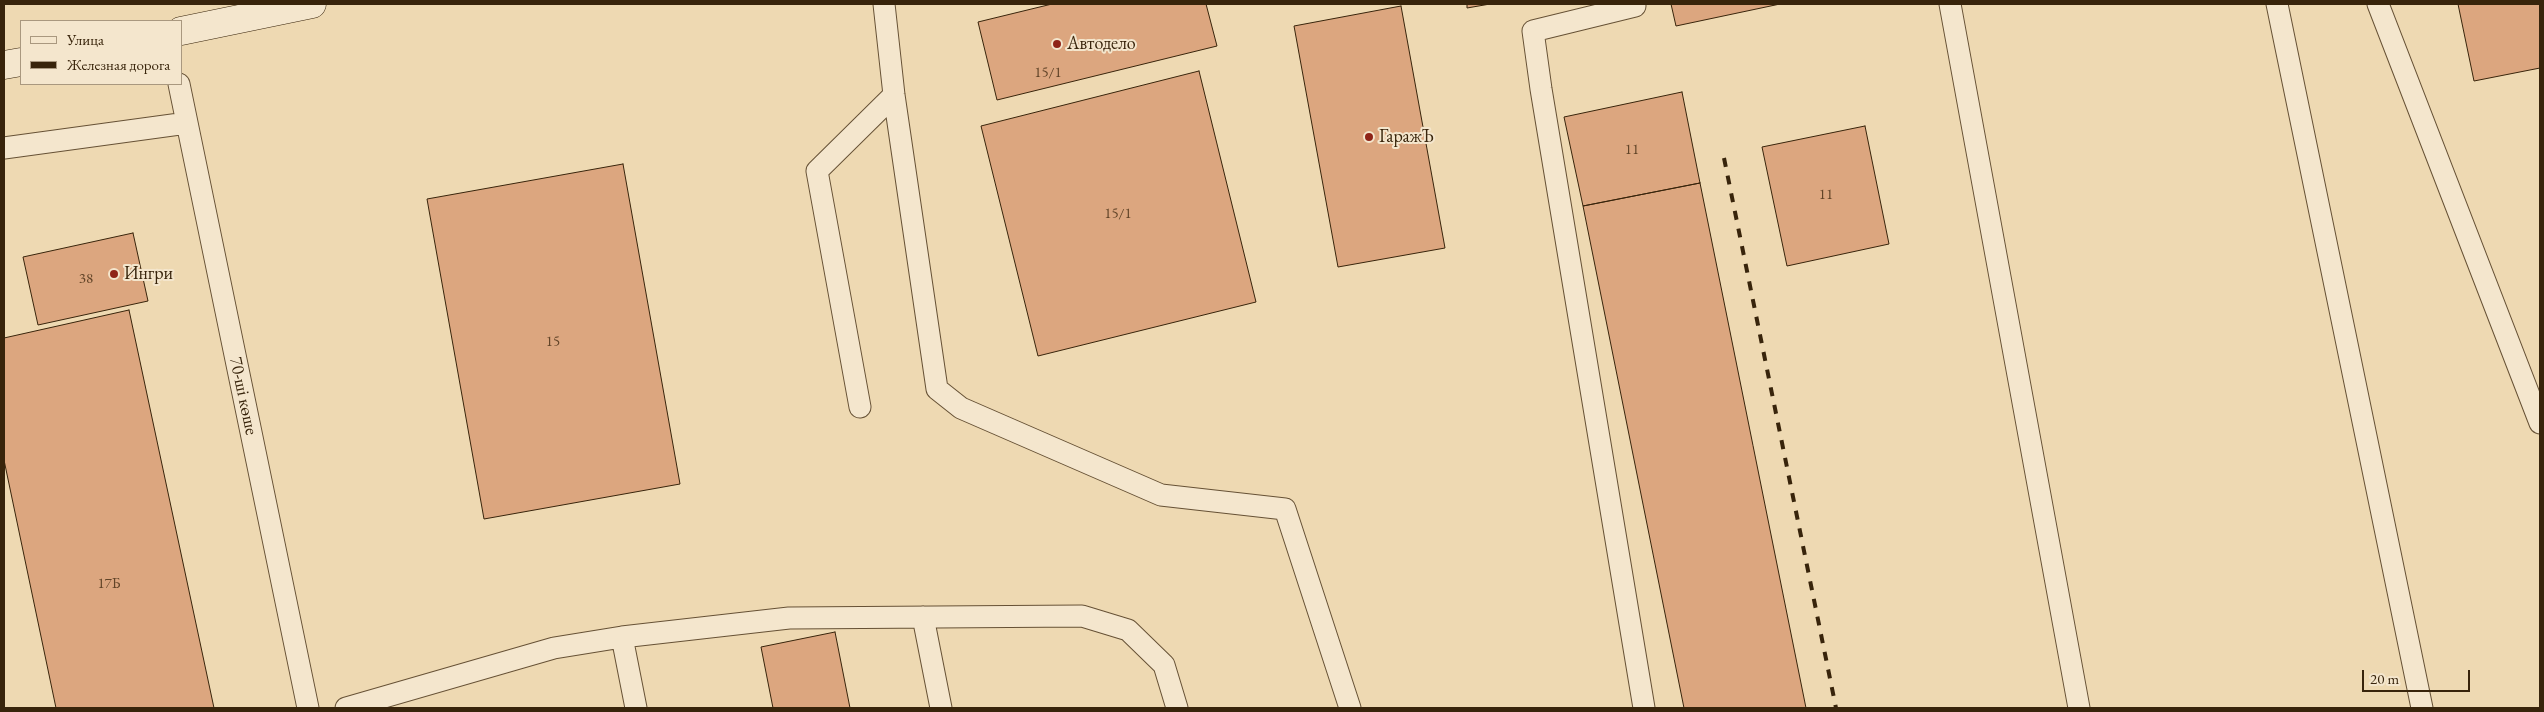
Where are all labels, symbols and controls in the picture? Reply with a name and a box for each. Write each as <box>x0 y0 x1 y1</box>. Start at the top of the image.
legend <box>20 20 182 85</box>
text: Улица <box>67 30 104 49</box>
place label: Автодело <box>1067 33 1136 55</box>
marker: Автодело <box>1051 38 1063 50</box>
text: Железная дорога <box>67 55 170 74</box>
house number: 15/1 <box>1034 64 1062 82</box>
place label: ГаражЪ <box>1379 126 1434 148</box>
marker: ГаражЪ <box>1363 131 1375 143</box>
house number: 11 <box>1625 141 1639 159</box>
house number: 11 <box>1819 186 1833 204</box>
house number: 15/1 <box>1104 205 1132 223</box>
place label: Ингри <box>124 263 173 285</box>
marker: Ингри <box>108 268 120 280</box>
house number: 38 <box>79 270 93 288</box>
house number: 15 <box>546 333 560 351</box>
street label: 70-ші көше <box>224 355 262 437</box>
house number: 17Б <box>97 575 121 593</box>
scale bar <box>2364 660 2472 692</box>
text: 20 m <box>2370 669 2399 688</box>

